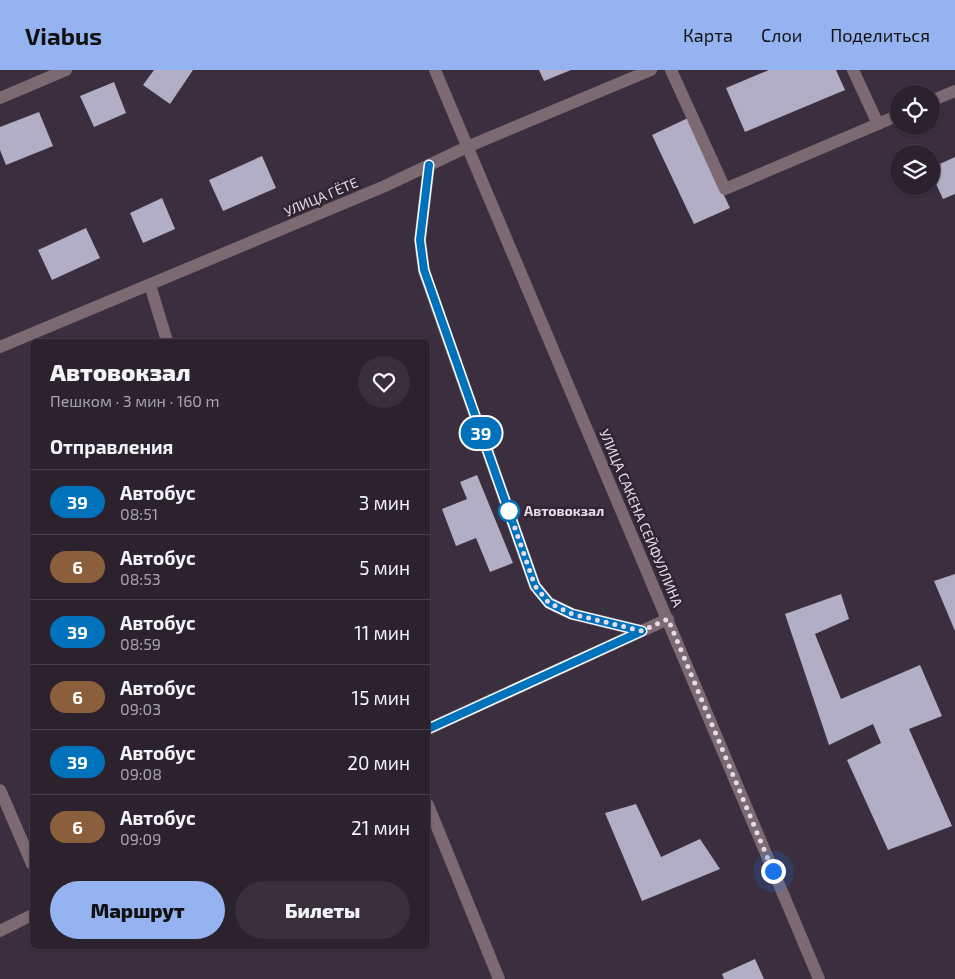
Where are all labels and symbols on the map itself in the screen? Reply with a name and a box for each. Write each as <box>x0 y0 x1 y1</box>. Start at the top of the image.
street label: УЛИЦА ГЁТЕ <box>281 173 360 220</box>
line badge: 39 <box>458 417 504 449</box>
street label: УЛИЦА САКЕНА СЕЙФУЛЛИНА <box>596 426 687 610</box>
marker: Автовокзал <box>498 500 520 522</box>
place label: Автовокзал <box>524 502 604 519</box>
your location <box>761 859 786 884</box>

